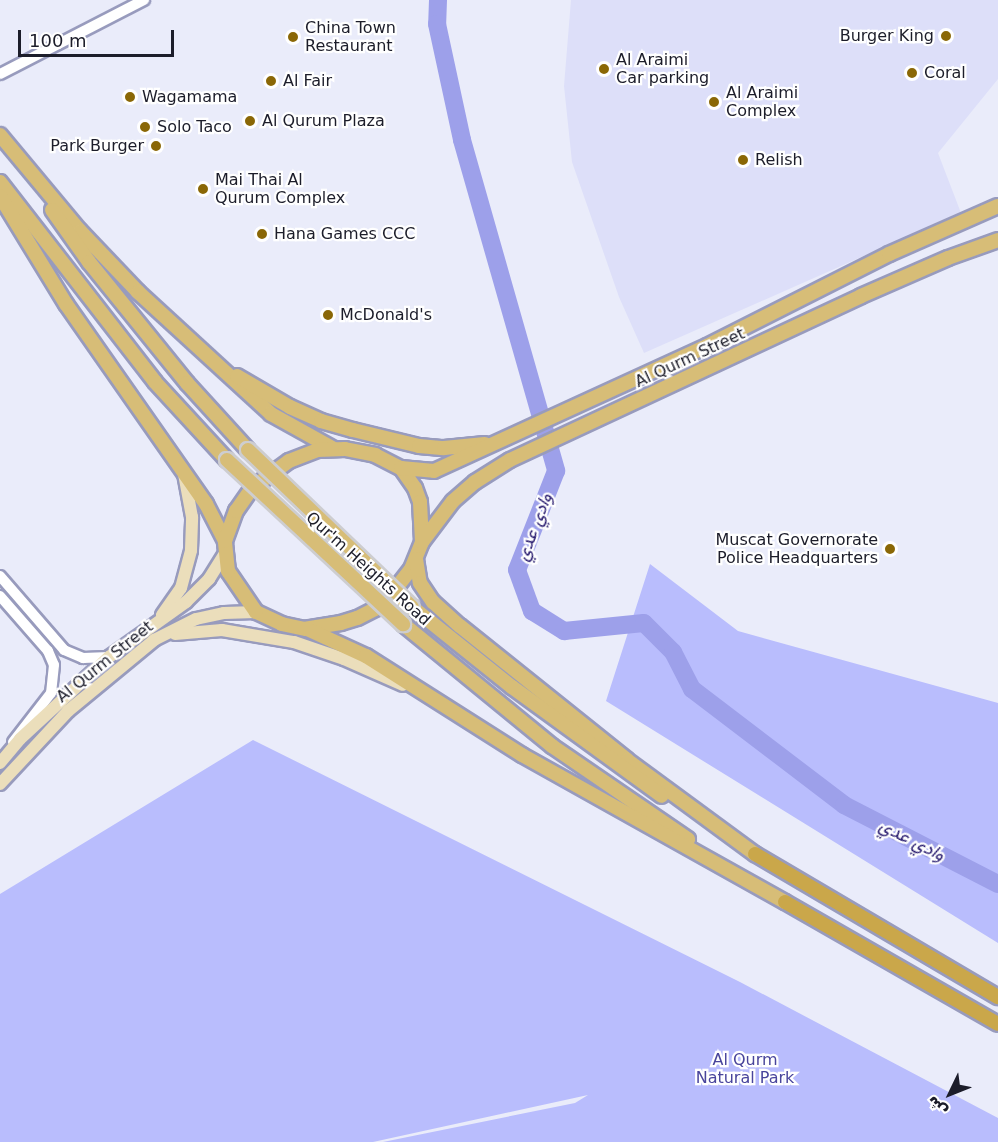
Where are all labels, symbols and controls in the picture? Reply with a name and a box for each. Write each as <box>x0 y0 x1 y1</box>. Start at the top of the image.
scale bar <box>21 18 177 56</box>
place label: China Town Restaurant <box>305 18 396 56</box>
place label: Burger King <box>840 26 934 46</box>
marker: Burger King <box>939 29 953 43</box>
text: 100 m <box>29 30 87 51</box>
marker: China Town Restaurant <box>286 30 300 44</box>
place label: Al Araimi Car parking <box>616 50 709 88</box>
marker: Al Araimi Car parking <box>597 62 611 76</box>
place label: Coral <box>924 63 966 83</box>
marker: Coral <box>905 66 919 80</box>
place label: Al Fair <box>283 71 332 91</box>
marker: Al Fair <box>264 74 278 88</box>
place label: Al Araimi Complex <box>726 83 798 121</box>
place label: Wagamama <box>142 87 237 107</box>
marker: Wagamama <box>123 90 137 104</box>
marker: Al Araimi Complex <box>707 95 721 109</box>
place label: Al Qurum Plaza <box>262 111 385 131</box>
marker: Al Qurum Plaza <box>243 114 257 128</box>
place label: Solo Taco <box>157 117 232 137</box>
marker: Solo Taco <box>138 120 152 134</box>
place label: Park Burger <box>50 136 144 156</box>
marker: Park Burger <box>149 139 163 153</box>
place label: Relish <box>755 150 803 170</box>
marker: Relish <box>736 153 750 167</box>
place label: Mai Thai Al Qurum Complex <box>215 170 345 208</box>
marker: Mai Thai Al Qurum Complex <box>196 182 210 196</box>
place label: Hana Games CCC <box>274 224 415 244</box>
marker: Hana Games CCC <box>255 227 269 241</box>
place label: McDonald's <box>340 305 432 325</box>
marker: McDonald's <box>321 308 335 322</box>
street label: Al Qurm Street <box>632 324 748 392</box>
water label: وادي عدي <box>511 490 557 564</box>
street label: Qur'm Heights Road <box>302 508 434 630</box>
place label: Muscat Governorate Police Headquarters <box>716 530 878 568</box>
marker: Muscat Governorate Police Headquarters <box>883 542 897 556</box>
street label: Al Qurm Street <box>53 617 157 707</box>
water label: وادي عدي <box>876 814 948 866</box>
park label: Al Qurm Natural Park <box>696 1050 794 1088</box>
north arrow <box>920 1064 980 1124</box>
text: ش <box>922 1092 951 1121</box>

